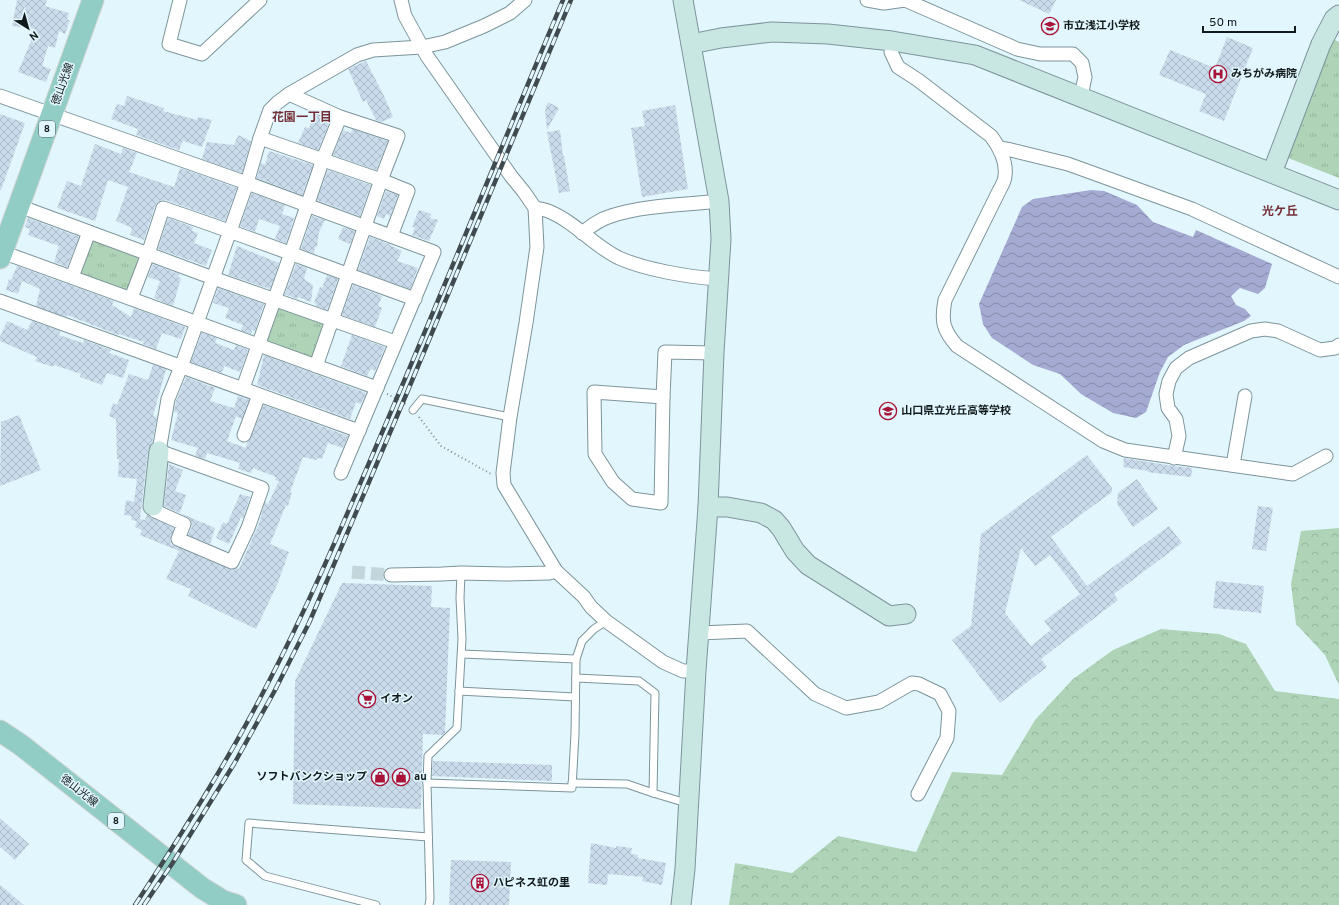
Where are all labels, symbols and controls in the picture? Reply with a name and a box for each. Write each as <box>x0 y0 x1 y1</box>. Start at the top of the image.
north arrow <box>8 8 48 48</box>
scale bar <box>1203 8 1295 34</box>
text: 50 m <box>1209 15 1237 31</box>
school or university icon: 市立浅江小学校 <box>1040 16 1060 36</box>
place label: 市立浅江小学校 <box>1063 19 1140 33</box>
text: N <box>26 27 41 43</box>
street label: 徳山光線 <box>49 61 77 107</box>
hospital icon: みちがみ病院 <box>1208 64 1228 84</box>
place label: みちがみ病院 <box>1231 67 1297 81</box>
district label: 花園一丁目 <box>272 110 332 126</box>
road number: 8 <box>39 121 55 137</box>
district label: 光ケ丘 <box>1262 204 1298 220</box>
school or university icon: 山口県立光丘高等学校 <box>878 401 898 421</box>
place label: 山口県立光丘高等学校 <box>901 404 1011 418</box>
supermarket icon: イオン <box>357 689 377 709</box>
place label: イオン <box>380 692 413 706</box>
shop icon: ソフトバンクショップ <box>370 767 390 787</box>
shop icon: au <box>391 767 411 787</box>
place label: ソフトバンクショップ <box>256 770 367 784</box>
place label: au <box>414 770 427 784</box>
street label: 徳山光線 <box>57 772 101 810</box>
road number: 8 <box>108 813 124 829</box>
building icon: ハピネス虹の里 <box>470 873 490 893</box>
place label: ハピネス虹の里 <box>493 876 570 890</box>

